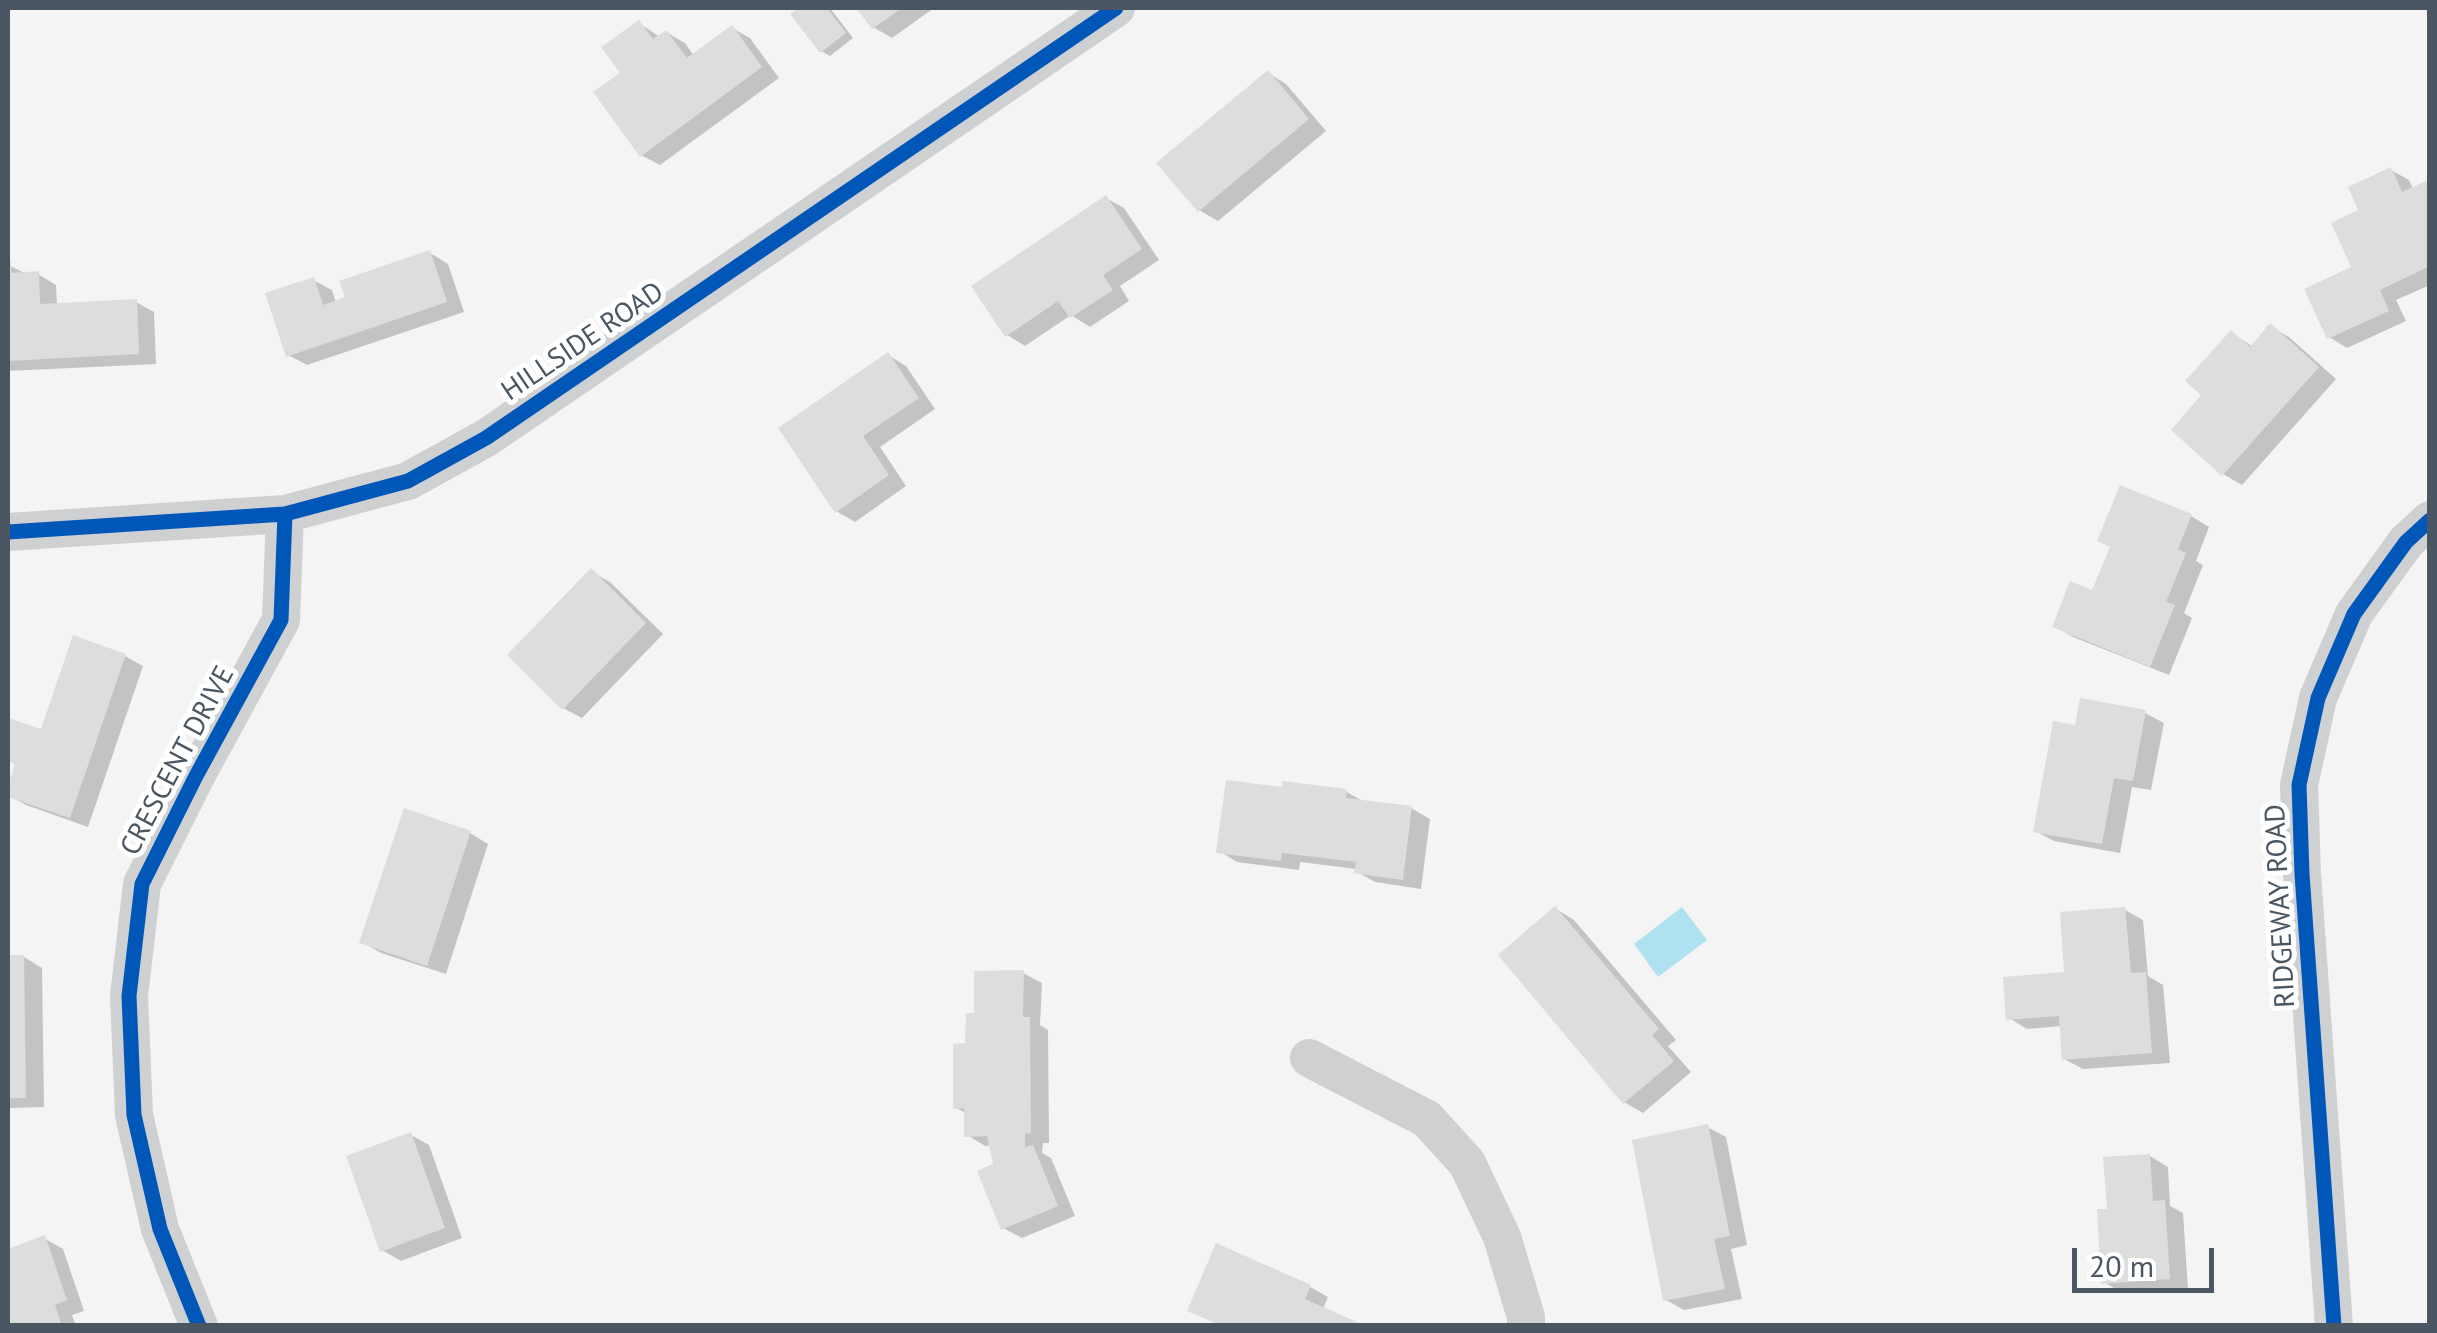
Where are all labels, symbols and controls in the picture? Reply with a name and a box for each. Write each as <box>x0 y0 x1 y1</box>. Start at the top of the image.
street label: HILLSIDE ROAD <box>496 275 670 409</box>
street label: CRESCENT DRIVE <box>114 661 242 861</box>
street label: RIDGEWAY ROAD <box>2259 803 2303 1009</box>
scale bar <box>2077 1228 2220 1290</box>
text: 20 m <box>2089 1246 2154 1285</box>

